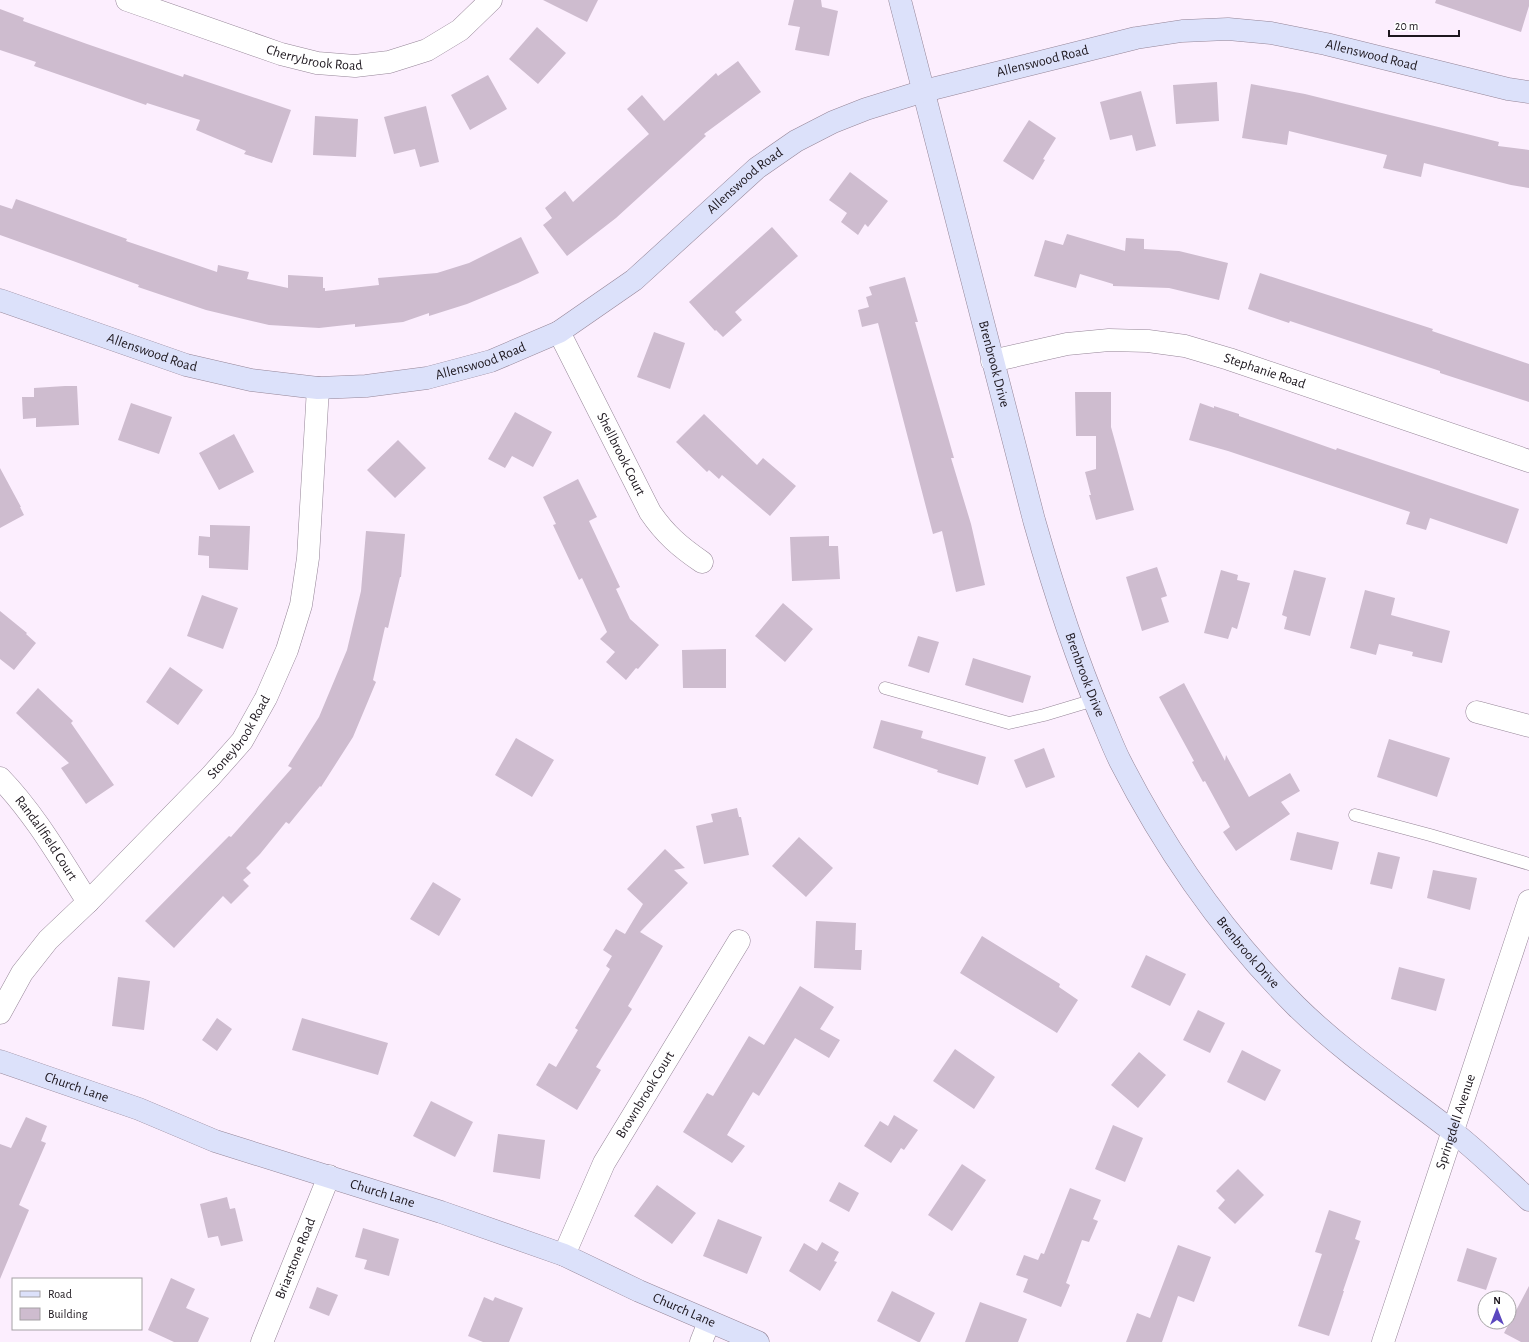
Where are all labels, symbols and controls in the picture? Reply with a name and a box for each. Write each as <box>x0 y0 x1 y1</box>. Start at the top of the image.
scale bar <box>1389 12 1459 38</box>
text: 20 m <box>1395 20 1418 32</box>
street label: Allenswood Road <box>1324 37 1419 73</box>
street label: Cherrybrook Road <box>264 42 363 73</box>
street label: Allenswood Road <box>995 43 1090 80</box>
street label: Allenswood Road <box>704 145 785 217</box>
street label: Brenbrook Drive <box>976 319 1012 409</box>
street label: Allenswood Road <box>105 331 198 374</box>
street label: Allenswood Road <box>434 340 528 382</box>
street label: Stephanie Road <box>1222 351 1307 392</box>
street label: Shellbrook Court <box>594 410 648 499</box>
street label: Brenbrook Drive <box>1063 631 1107 719</box>
street label: Stoneybrook Road <box>205 693 273 782</box>
street label: Randallfield Court <box>12 793 80 884</box>
street label: Brenbrook Drive <box>1214 914 1282 991</box>
street label: Brownbrook Court <box>614 1048 677 1141</box>
street label: Church Lane <box>43 1070 110 1105</box>
street label: Springdell Avenue <box>1434 1072 1478 1171</box>
street label: Church Lane <box>348 1177 416 1210</box>
street label: Briarstone Road <box>273 1216 318 1301</box>
legend <box>12 1278 142 1330</box>
text: Road <box>48 1288 72 1300</box>
north arrow <box>1477 1290 1517 1330</box>
street label: Church Lane <box>651 1291 718 1330</box>
text: N <box>1493 1295 1501 1306</box>
text: Building <box>48 1308 88 1320</box>

